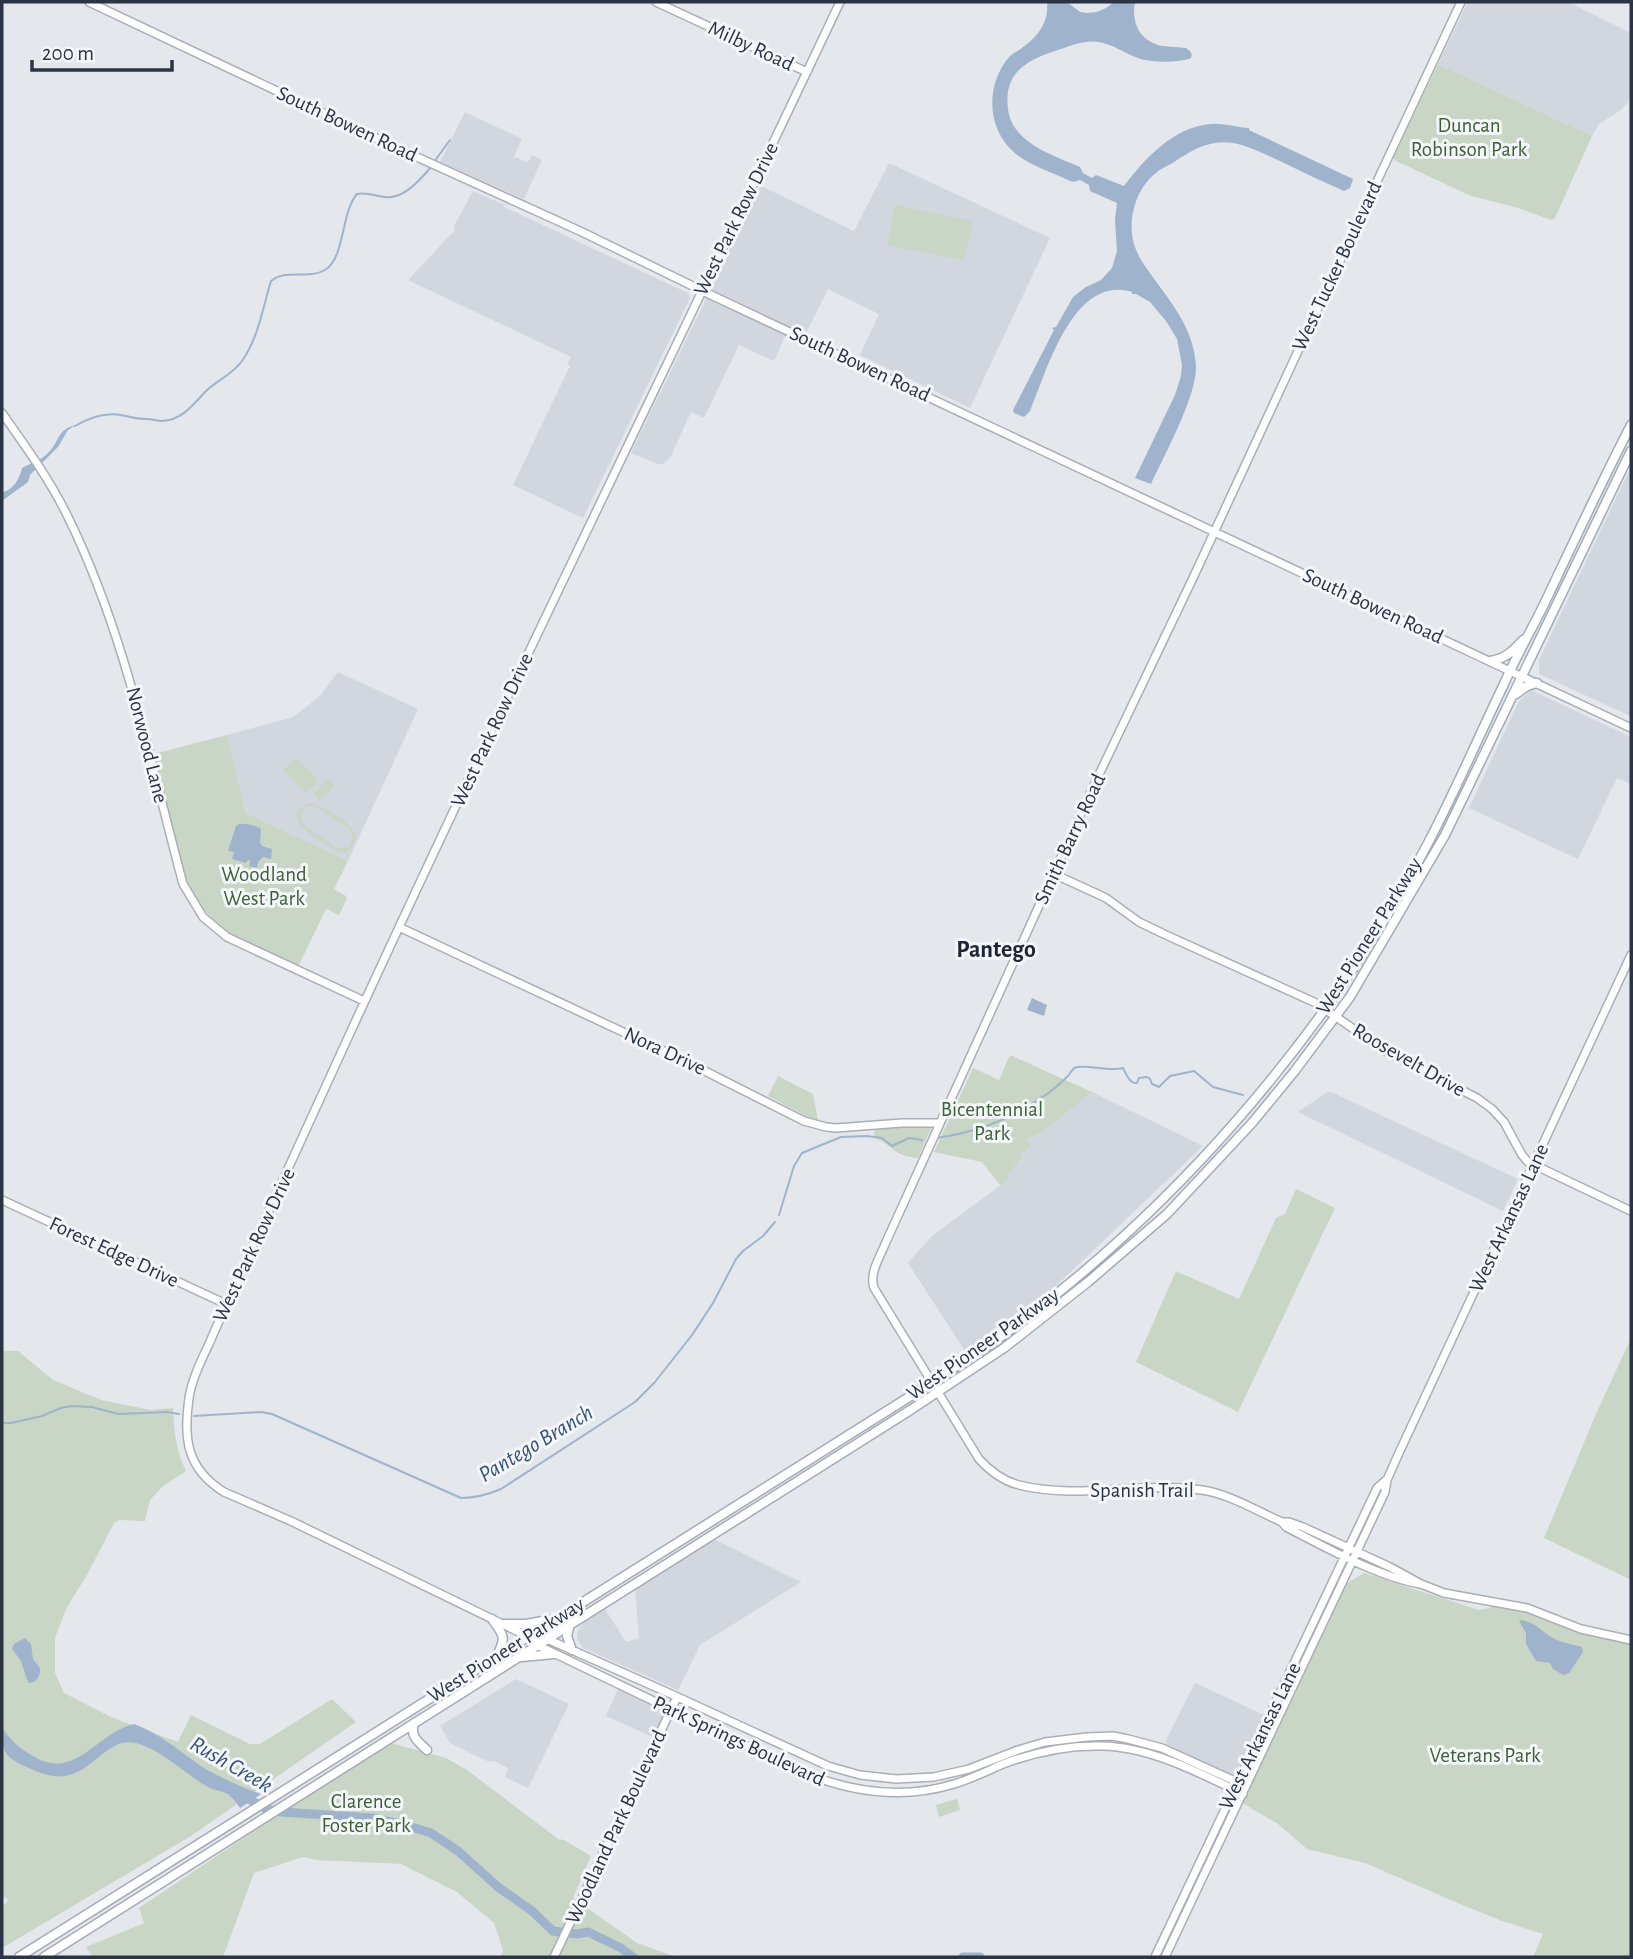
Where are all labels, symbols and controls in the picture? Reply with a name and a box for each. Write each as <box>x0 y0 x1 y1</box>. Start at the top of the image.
street label: Milby Road <box>705 17 797 75</box>
scale bar <box>32 28 172 72</box>
text: 200 m <box>42 43 94 64</box>
street label: South Bowen Road <box>274 82 421 166</box>
park label: Duncan Robinson Park <box>1411 115 1528 160</box>
street label: West Park Row Drive <box>690 139 782 299</box>
street label: West Tucker Boulevard <box>1288 178 1386 354</box>
street label: South Bowen Road <box>787 322 934 406</box>
street label: South Bowen Road <box>1300 564 1447 648</box>
street label: West Park Row Drive <box>447 650 537 810</box>
street label: Norwood Lane <box>122 685 172 805</box>
street label: Smith Barry Road <box>1031 770 1109 908</box>
street label: West Pioneer Parkway <box>1312 854 1426 1018</box>
park label: Woodland West Park <box>221 864 307 909</box>
district label: Pantego <box>956 938 1036 962</box>
street label: Roosevelt Drive <box>1349 1019 1469 1101</box>
street label: Nora Drive <box>621 1023 709 1079</box>
park label: Bicentennial Park <box>941 1099 1043 1144</box>
street label: West Arkansas Lane <box>1465 1141 1553 1295</box>
street label: West Park Row Drive <box>209 1165 299 1325</box>
street label: Forest Edge Drive <box>46 1213 182 1291</box>
street label: West Pioneer Parkway <box>903 1284 1063 1404</box>
water label: Pantego Branch <box>475 1401 597 1487</box>
street label: Spanish Trail <box>1090 1480 1194 1501</box>
street label: West Pioneer Parkway <box>424 1593 588 1707</box>
street label: West Arkansas Lane <box>1215 1659 1305 1813</box>
street label: Park Springs Boulevard <box>650 1692 828 1790</box>
street label: Woodland Park Boulevard <box>562 1727 670 1927</box>
water label: Rush Creek <box>186 1732 276 1798</box>
park label: Veterans Park <box>1429 1745 1541 1766</box>
park label: Clarence Foster Park <box>321 1791 411 1836</box>

